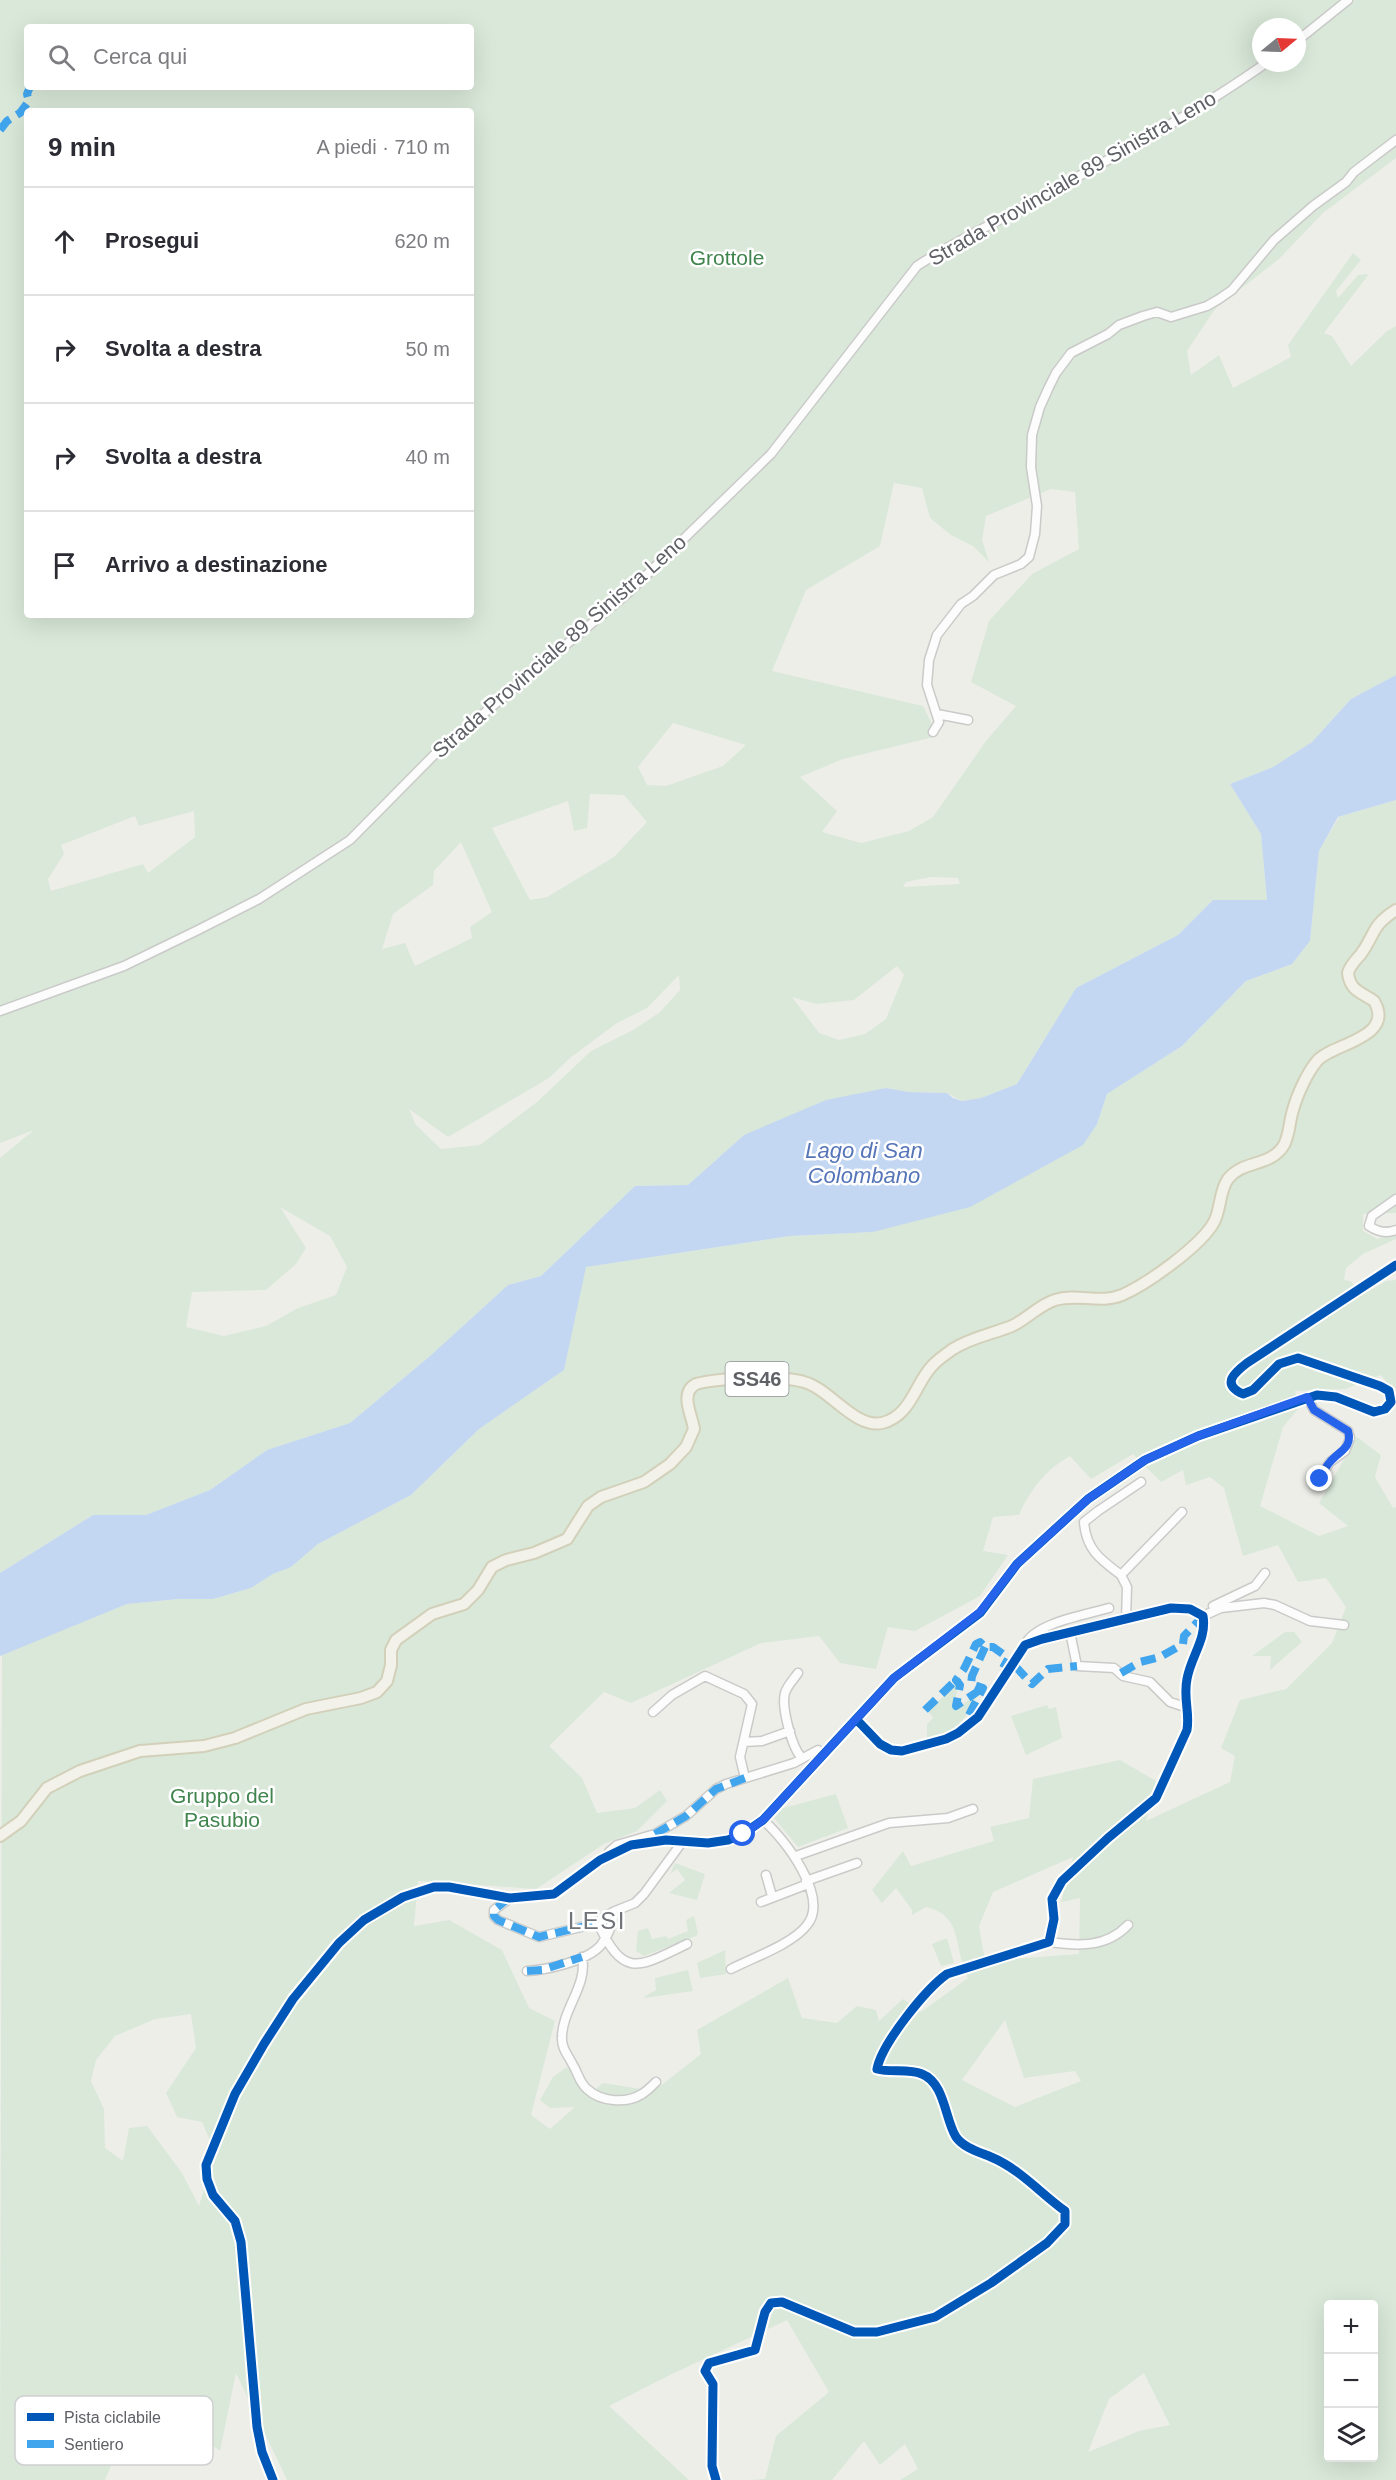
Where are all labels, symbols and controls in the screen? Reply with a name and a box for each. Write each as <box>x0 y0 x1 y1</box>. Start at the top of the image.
north arrow <box>1252 18 1306 72</box>
search box <box>24 24 474 90</box>
icon: search <box>45 41 78 74</box>
text: Cerca qui <box>93 44 187 69</box>
street label: Strada Provinciale 89 Sinistra Leno <box>924 86 1220 270</box>
text: 9 min <box>48 132 116 162</box>
text: A piedi · 710 m <box>317 136 450 158</box>
icon: ahead <box>48 225 81 258</box>
text: Prosegui <box>105 228 199 253</box>
text: 620 m <box>394 230 450 252</box>
park label: Grottole <box>690 246 764 269</box>
icon: right <box>48 333 81 366</box>
text: Svolta a destra <box>105 336 262 361</box>
text: 50 m <box>406 338 450 360</box>
icon: right <box>48 441 81 474</box>
text: Svolta a destra <box>105 444 262 469</box>
text: 40 m <box>406 446 450 468</box>
street label: Strada Provinciale 89 Sinistra Leno <box>428 530 690 762</box>
icon: arrive <box>48 549 81 582</box>
text: Arrivo a destinazione <box>105 552 328 577</box>
water label: Lago di San Colombano <box>805 1138 923 1188</box>
road number: SS46 <box>726 1362 789 1396</box>
route end <box>1306 1465 1332 1491</box>
park label: Gruppo del Pasubio <box>170 1784 274 1831</box>
route start <box>729 1820 755 1846</box>
district label: LESI <box>568 1907 626 1934</box>
map controls <box>1324 2300 1378 2462</box>
button: + <box>1324 2300 1378 2354</box>
button: − <box>1324 2354 1378 2408</box>
legend <box>15 2396 213 2465</box>
button: layers <box>1324 2408 1378 2462</box>
text: Pista ciclabile <box>64 2409 161 2426</box>
text: Sentiero <box>64 2436 124 2453</box>

